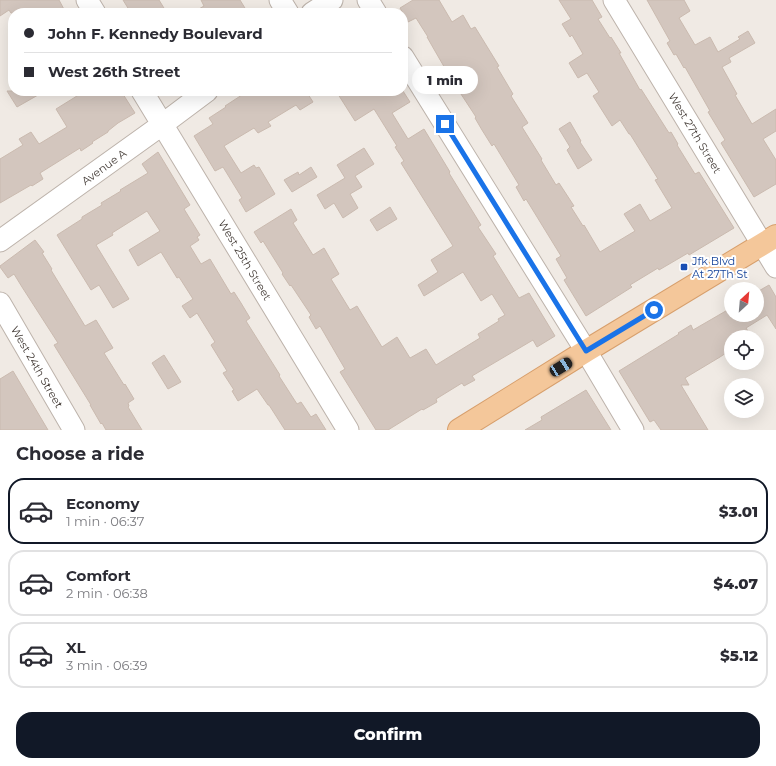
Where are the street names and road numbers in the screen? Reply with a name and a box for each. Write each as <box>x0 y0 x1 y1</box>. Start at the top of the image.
street label: West 27th Street <box>665 90 725 176</box>
street label: Avenue A <box>79 146 129 188</box>
street label: West 25th Street <box>215 217 275 303</box>
street label: West 24th Street <box>8 324 66 411</box>

